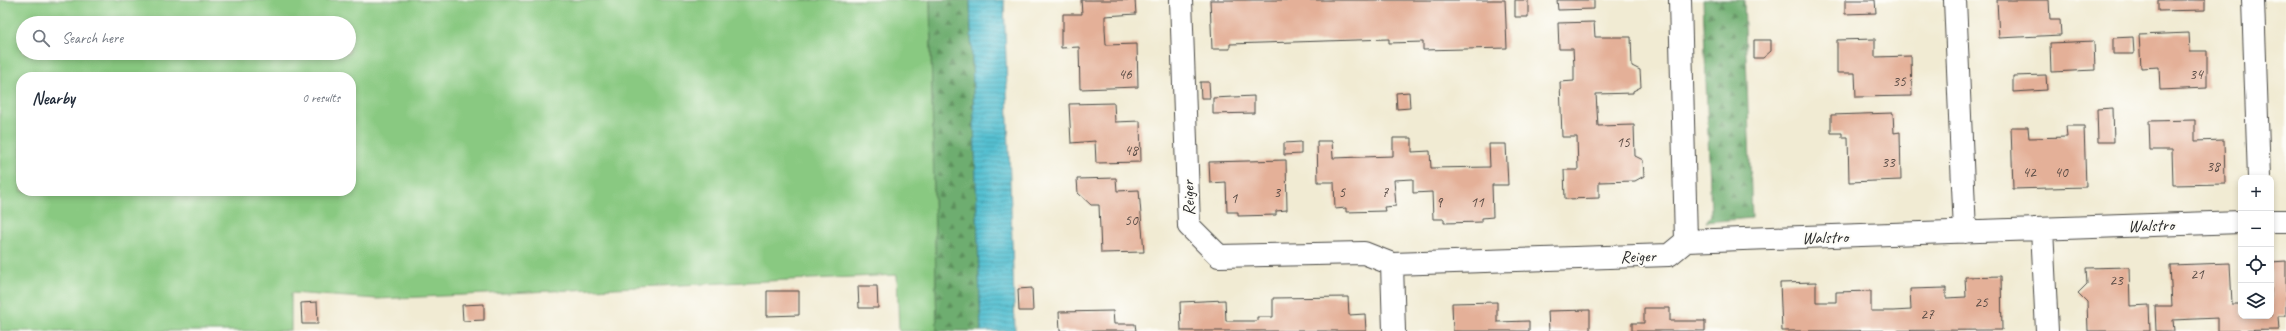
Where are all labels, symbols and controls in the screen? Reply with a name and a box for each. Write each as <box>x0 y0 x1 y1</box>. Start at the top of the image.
search box <box>16 16 356 60</box>
icon: search <box>30 27 52 49</box>
text: Search here <box>62 29 123 48</box>
house number: 46 <box>1118 65 1133 84</box>
house number: 34 <box>2189 65 2204 84</box>
house number: 35 <box>1892 72 1907 91</box>
text: Nearby <box>32 88 75 109</box>
text: 0 results <box>302 90 340 106</box>
house number: 15 <box>1616 133 1631 152</box>
house number: 48 <box>1124 141 1139 160</box>
house number: 33 <box>1881 153 1896 172</box>
house number: 38 <box>2206 157 2221 176</box>
house number: 42 <box>2022 163 2037 182</box>
house number: 40 <box>2054 163 2069 182</box>
map controls <box>2238 175 2274 319</box>
button: + <box>2238 175 2274 211</box>
street label: Reiger <box>1177 178 1200 216</box>
house number: 3 <box>1274 183 1282 202</box>
house number: 5 <box>1339 183 1347 202</box>
house number: 7 <box>1382 183 1390 202</box>
house number: 1 <box>1231 189 1239 208</box>
house number: 9 <box>1436 193 1444 212</box>
house number: 11 <box>1470 193 1485 212</box>
house number: 50 <box>1124 211 1139 230</box>
button: − <box>2238 211 2274 247</box>
street label: Walstro <box>2128 214 2176 237</box>
street label: Walstro <box>1802 226 1850 249</box>
street label: Reiger <box>1620 245 1658 268</box>
button: locate <box>2238 247 2274 283</box>
house number: 21 <box>2190 265 2205 284</box>
house number: 23 <box>2109 271 2124 290</box>
button: layers <box>2238 283 2274 319</box>
house number: 25 <box>1974 293 1989 312</box>
house number: 27 <box>1920 305 1935 324</box>

